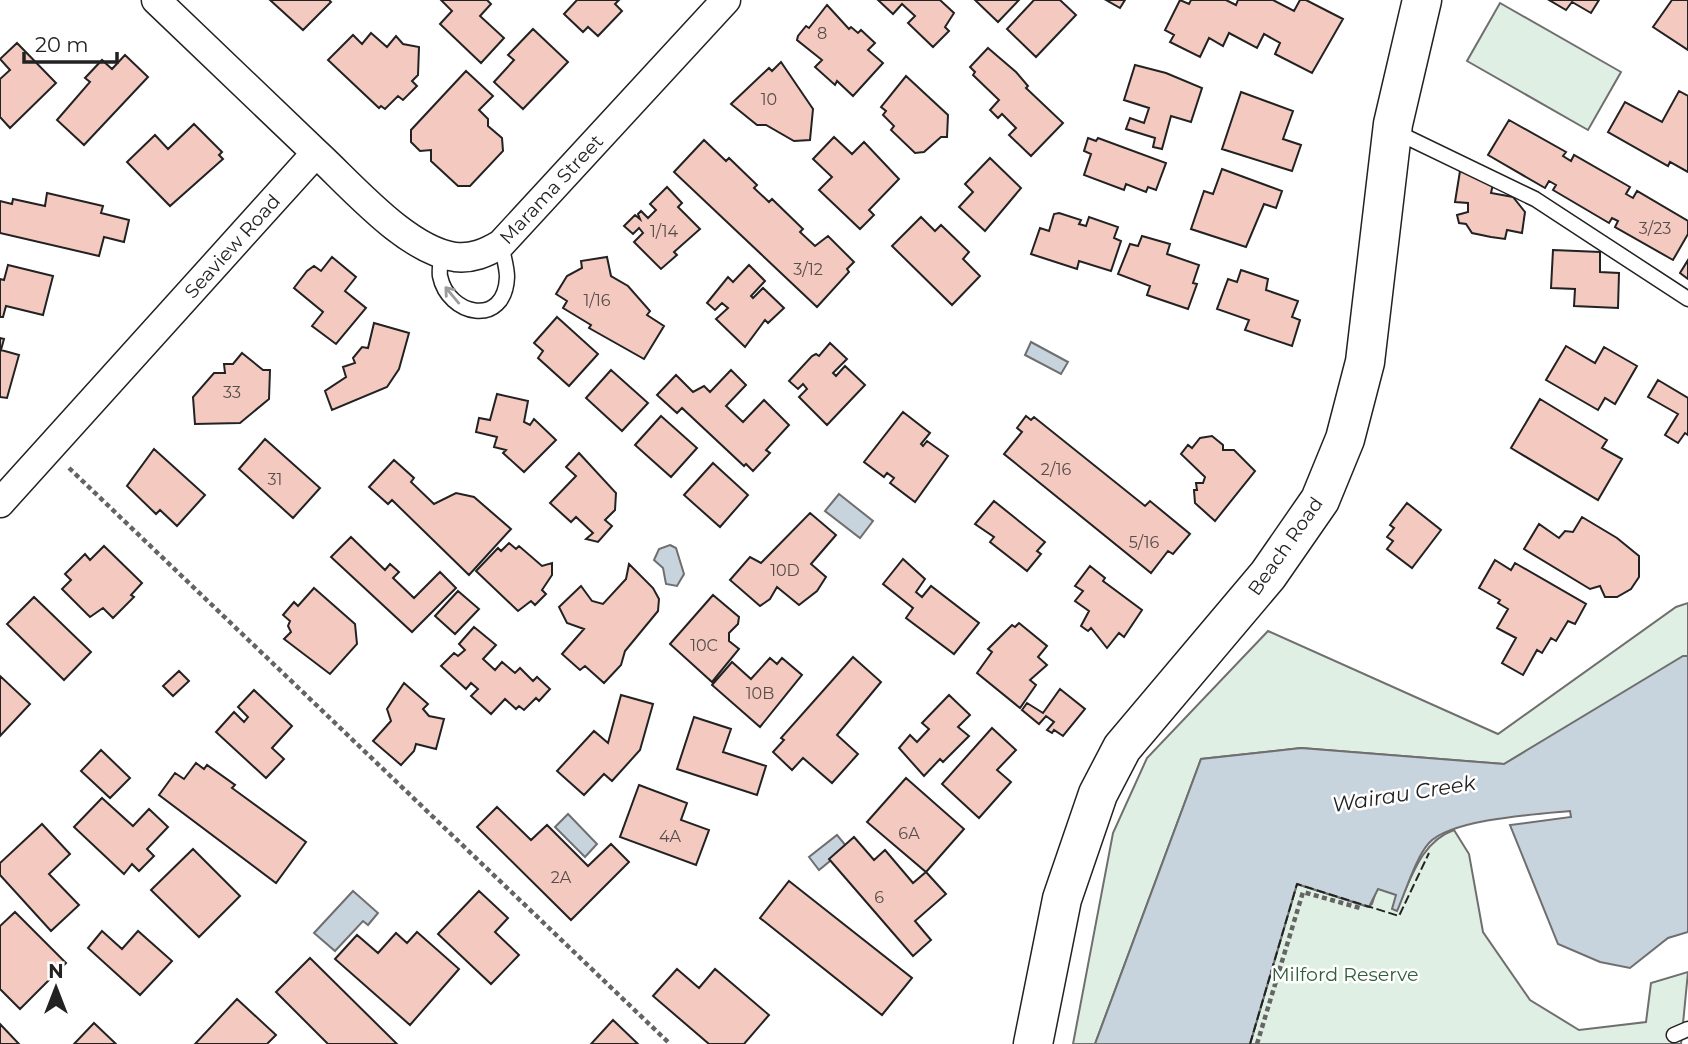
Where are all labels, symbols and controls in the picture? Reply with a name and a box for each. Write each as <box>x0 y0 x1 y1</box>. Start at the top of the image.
scale bar <box>24 21 117 65</box>
house number: 8 <box>817 24 827 43</box>
text: 20 m <box>35 32 89 57</box>
house number: 10 <box>761 90 777 109</box>
street label: Marama Street <box>495 130 608 249</box>
street label: Seaview Road <box>180 190 285 303</box>
house number: 3/23 <box>1639 219 1671 238</box>
house number: 1/14 <box>650 222 678 241</box>
house number: 3/12 <box>793 260 823 279</box>
one-way arrow <box>444 286 460 304</box>
house number: 1/16 <box>583 291 611 310</box>
house number: 33 <box>223 383 241 402</box>
house number: 2/16 <box>1041 460 1072 479</box>
house number: 31 <box>268 470 282 489</box>
street label: Beach Road <box>1243 493 1328 600</box>
house number: 5/16 <box>1129 533 1159 552</box>
house number: 10D <box>770 561 800 580</box>
house number: 10C <box>690 636 718 655</box>
house number: 10B <box>746 684 774 703</box>
water label: Wairau Creek <box>1330 770 1479 817</box>
house number: 6A <box>898 824 920 843</box>
house number: 4A <box>659 827 682 846</box>
house number: 2A <box>551 868 572 887</box>
house number: 6 <box>874 888 884 907</box>
north arrow <box>21 953 91 1023</box>
text: N <box>48 960 64 983</box>
park label: Milford Reserve <box>1271 963 1419 986</box>

